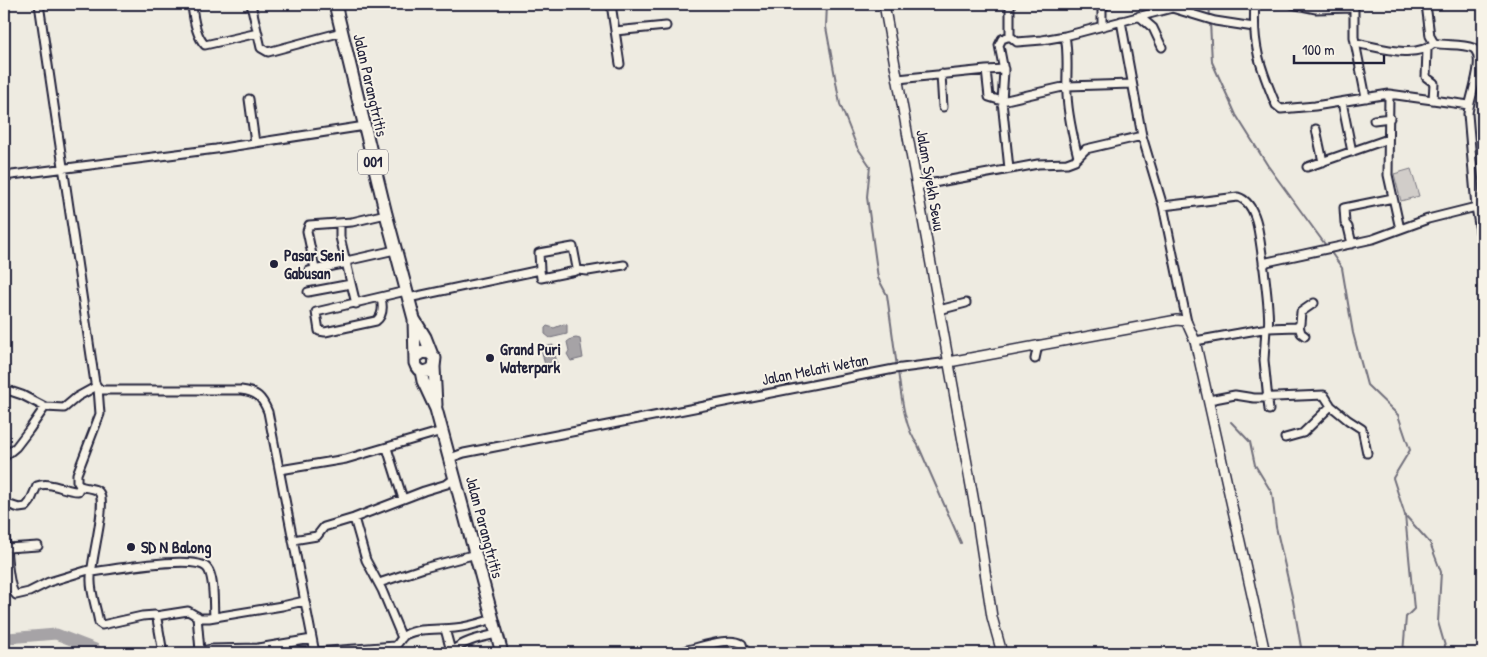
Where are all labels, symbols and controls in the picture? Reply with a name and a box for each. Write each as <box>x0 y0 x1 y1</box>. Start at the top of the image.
street label: Jalan Parangtritis <box>348 31 394 139</box>
scale bar <box>1294 32 1384 64</box>
text: 100 m <box>1302 39 1335 60</box>
street label: Jalam Syekh Sewu <box>911 128 951 233</box>
road number: 001 <box>358 150 388 174</box>
place label: Pasar Seni Gabusan <box>284 244 345 284</box>
marker: Pasar Seni Gabusan <box>268 258 280 270</box>
place label: Grand Puri Waterpark <box>500 338 561 379</box>
street label: Jalan Melati Wetan <box>760 348 870 390</box>
marker: Grand Puri Waterpark <box>484 352 496 364</box>
street label: Jalan Parangtritis <box>461 473 509 581</box>
place label: SD N Balong <box>141 536 211 559</box>
marker: SD N Balong <box>125 541 137 553</box>

